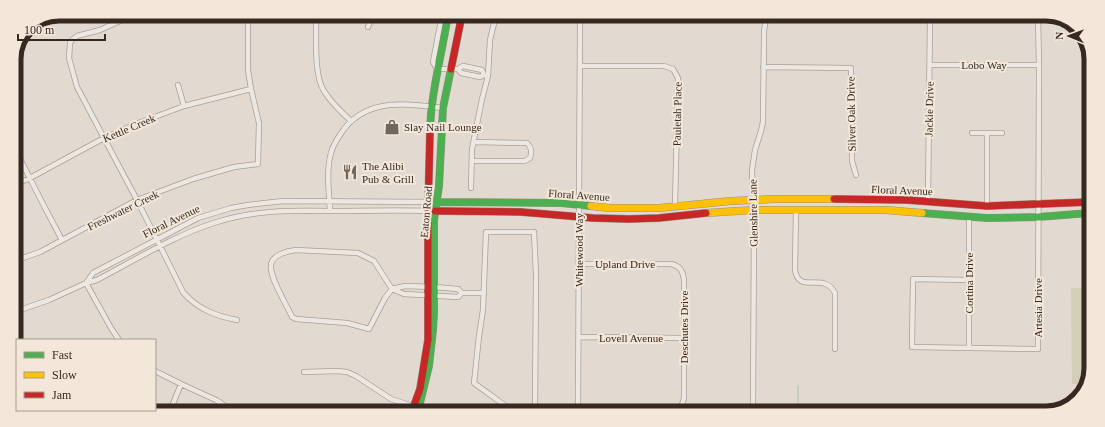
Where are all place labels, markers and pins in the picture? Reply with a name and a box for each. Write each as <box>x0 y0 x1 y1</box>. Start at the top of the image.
shop icon: Slay Nail Lounge <box>383 118 401 136</box>
place label: Slay Nail Lounge <box>404 121 482 133</box>
place label: The Alibi Pub & Grill <box>362 160 414 185</box>
restaurant icon: The Alibi Pub & Grill <box>341 163 359 181</box>

